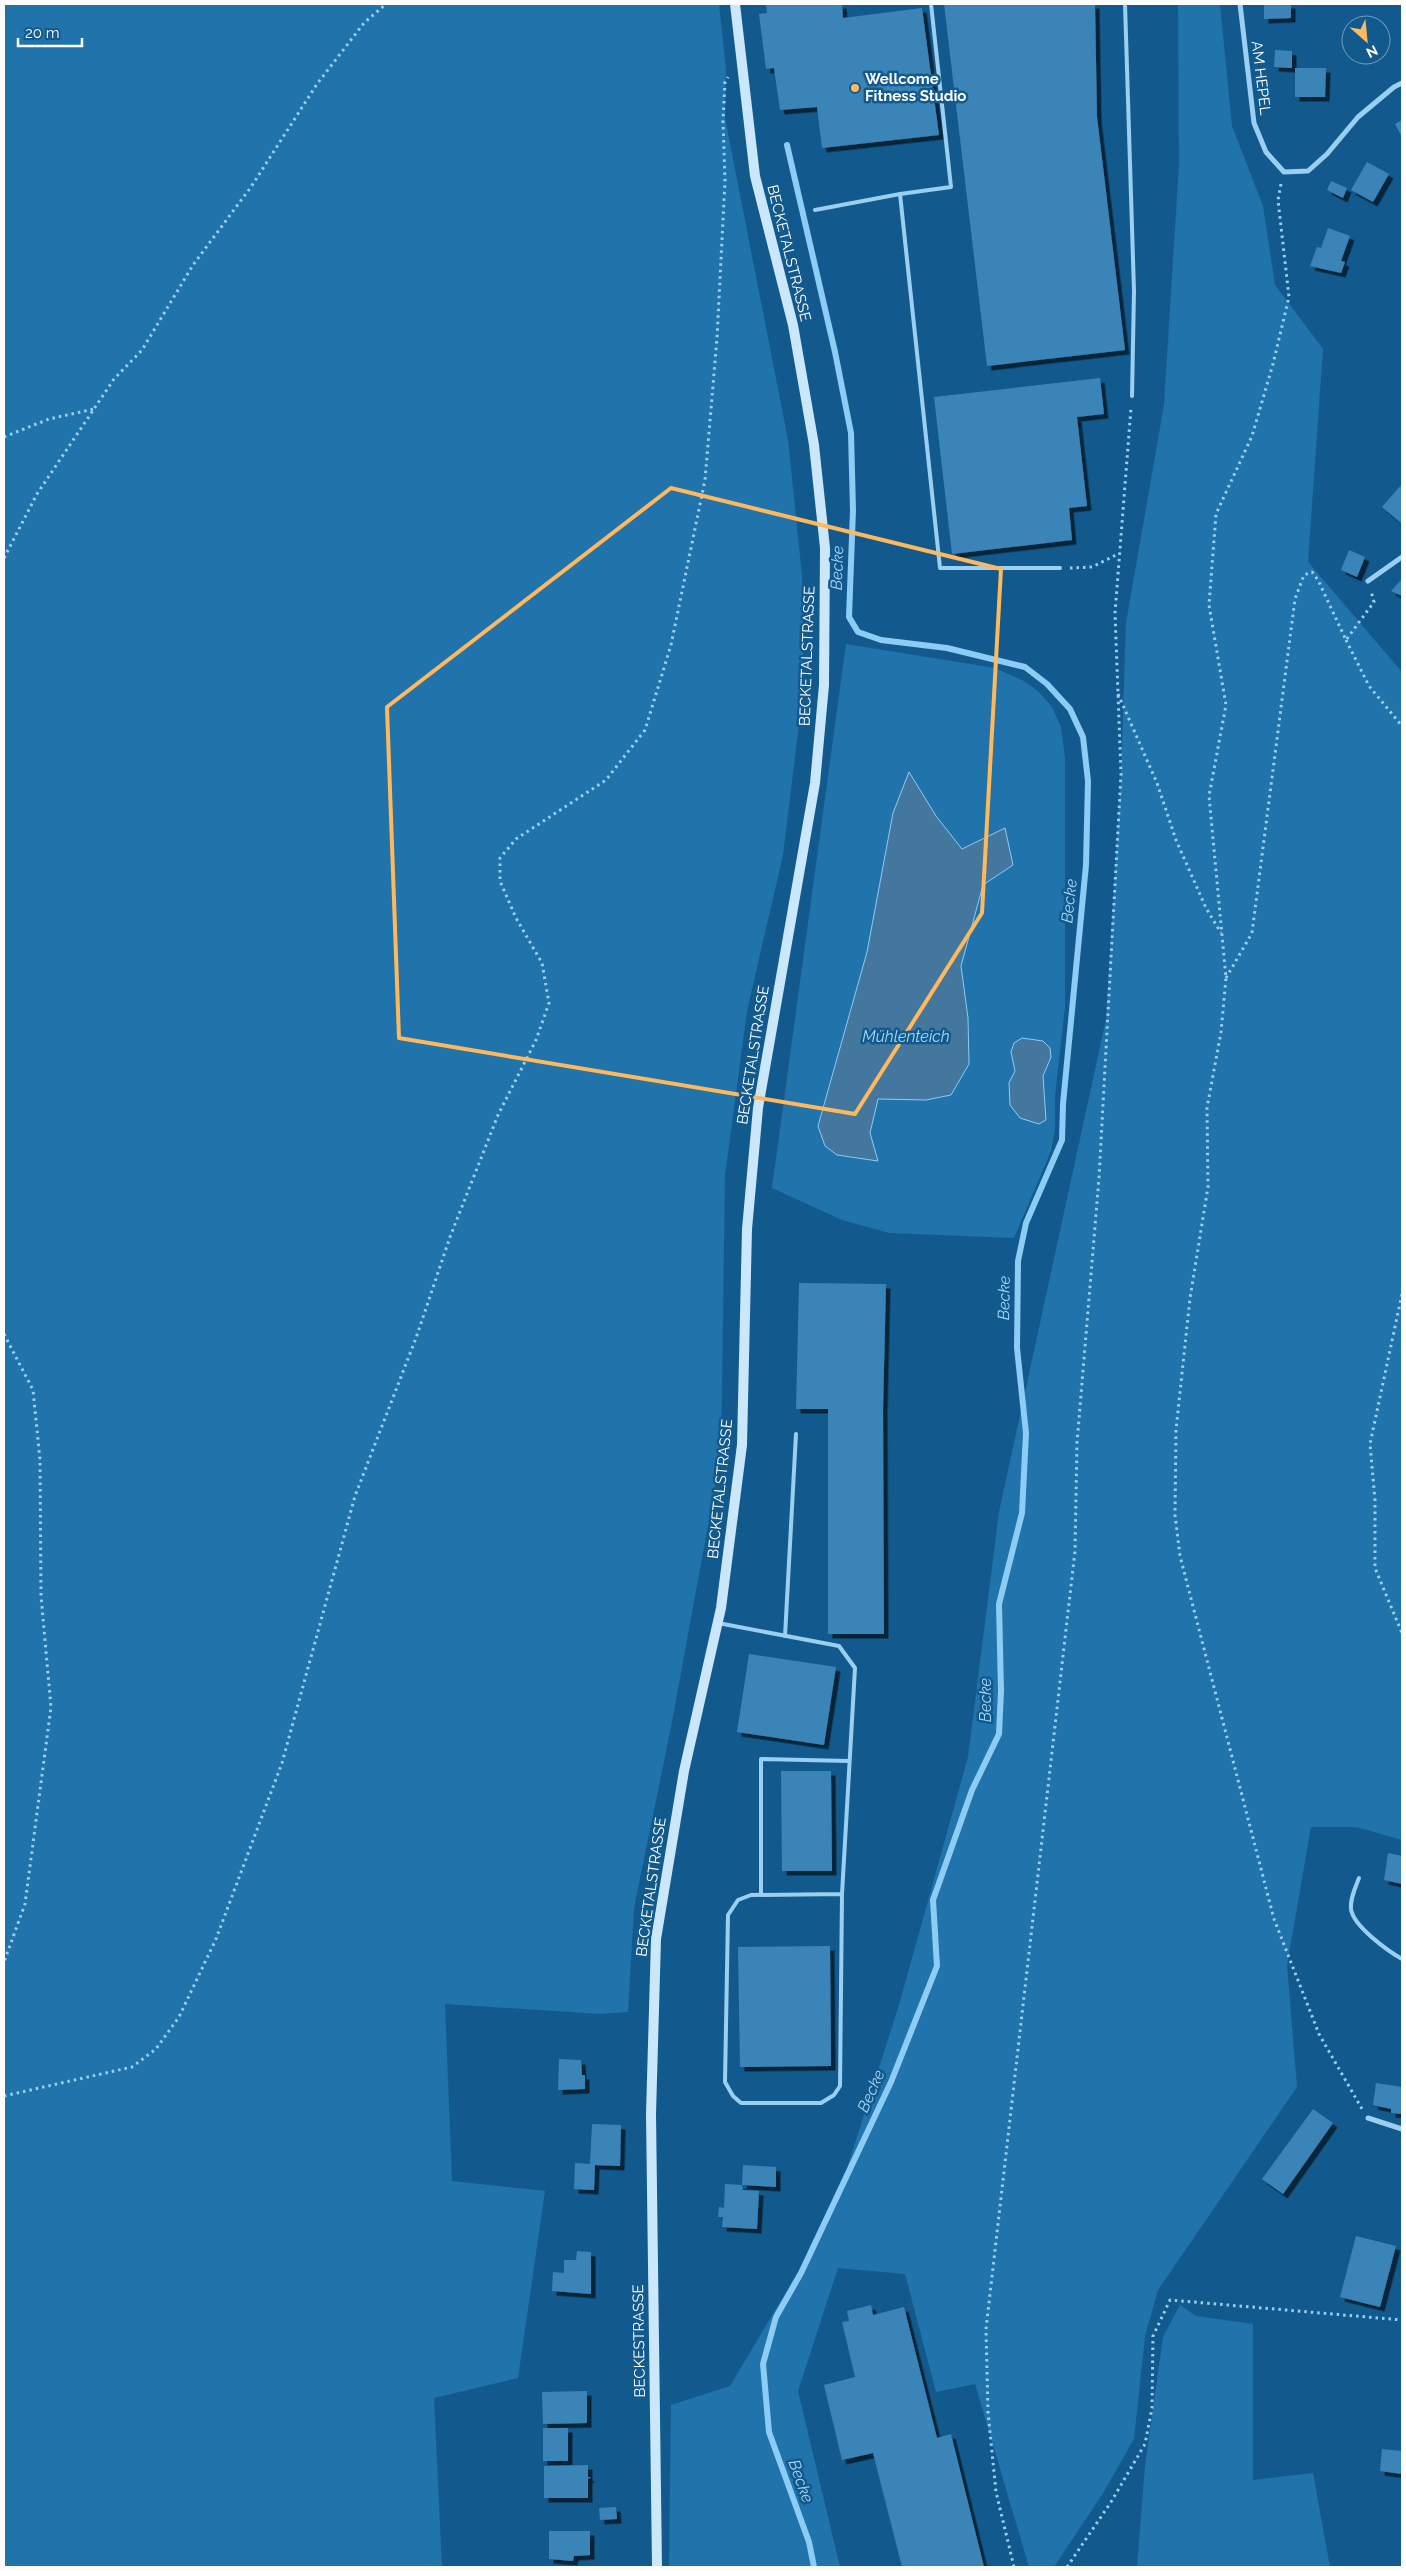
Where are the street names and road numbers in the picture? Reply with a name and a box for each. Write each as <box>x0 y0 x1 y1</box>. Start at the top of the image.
street label: AM HEPEL <box>1248 40 1275 116</box>
street label: BECKETALSTRASSE <box>763 183 815 323</box>
street label: BECKETALSTRASSE <box>796 586 818 726</box>
street label: BECKETALSTRASSE <box>733 984 773 1126</box>
street label: BECKETALSTRASSE <box>704 1418 736 1560</box>
street label: BECKETALSTRASSE <box>632 1816 670 1958</box>
street label: BECKESTRASSE <box>629 2284 649 2398</box>

